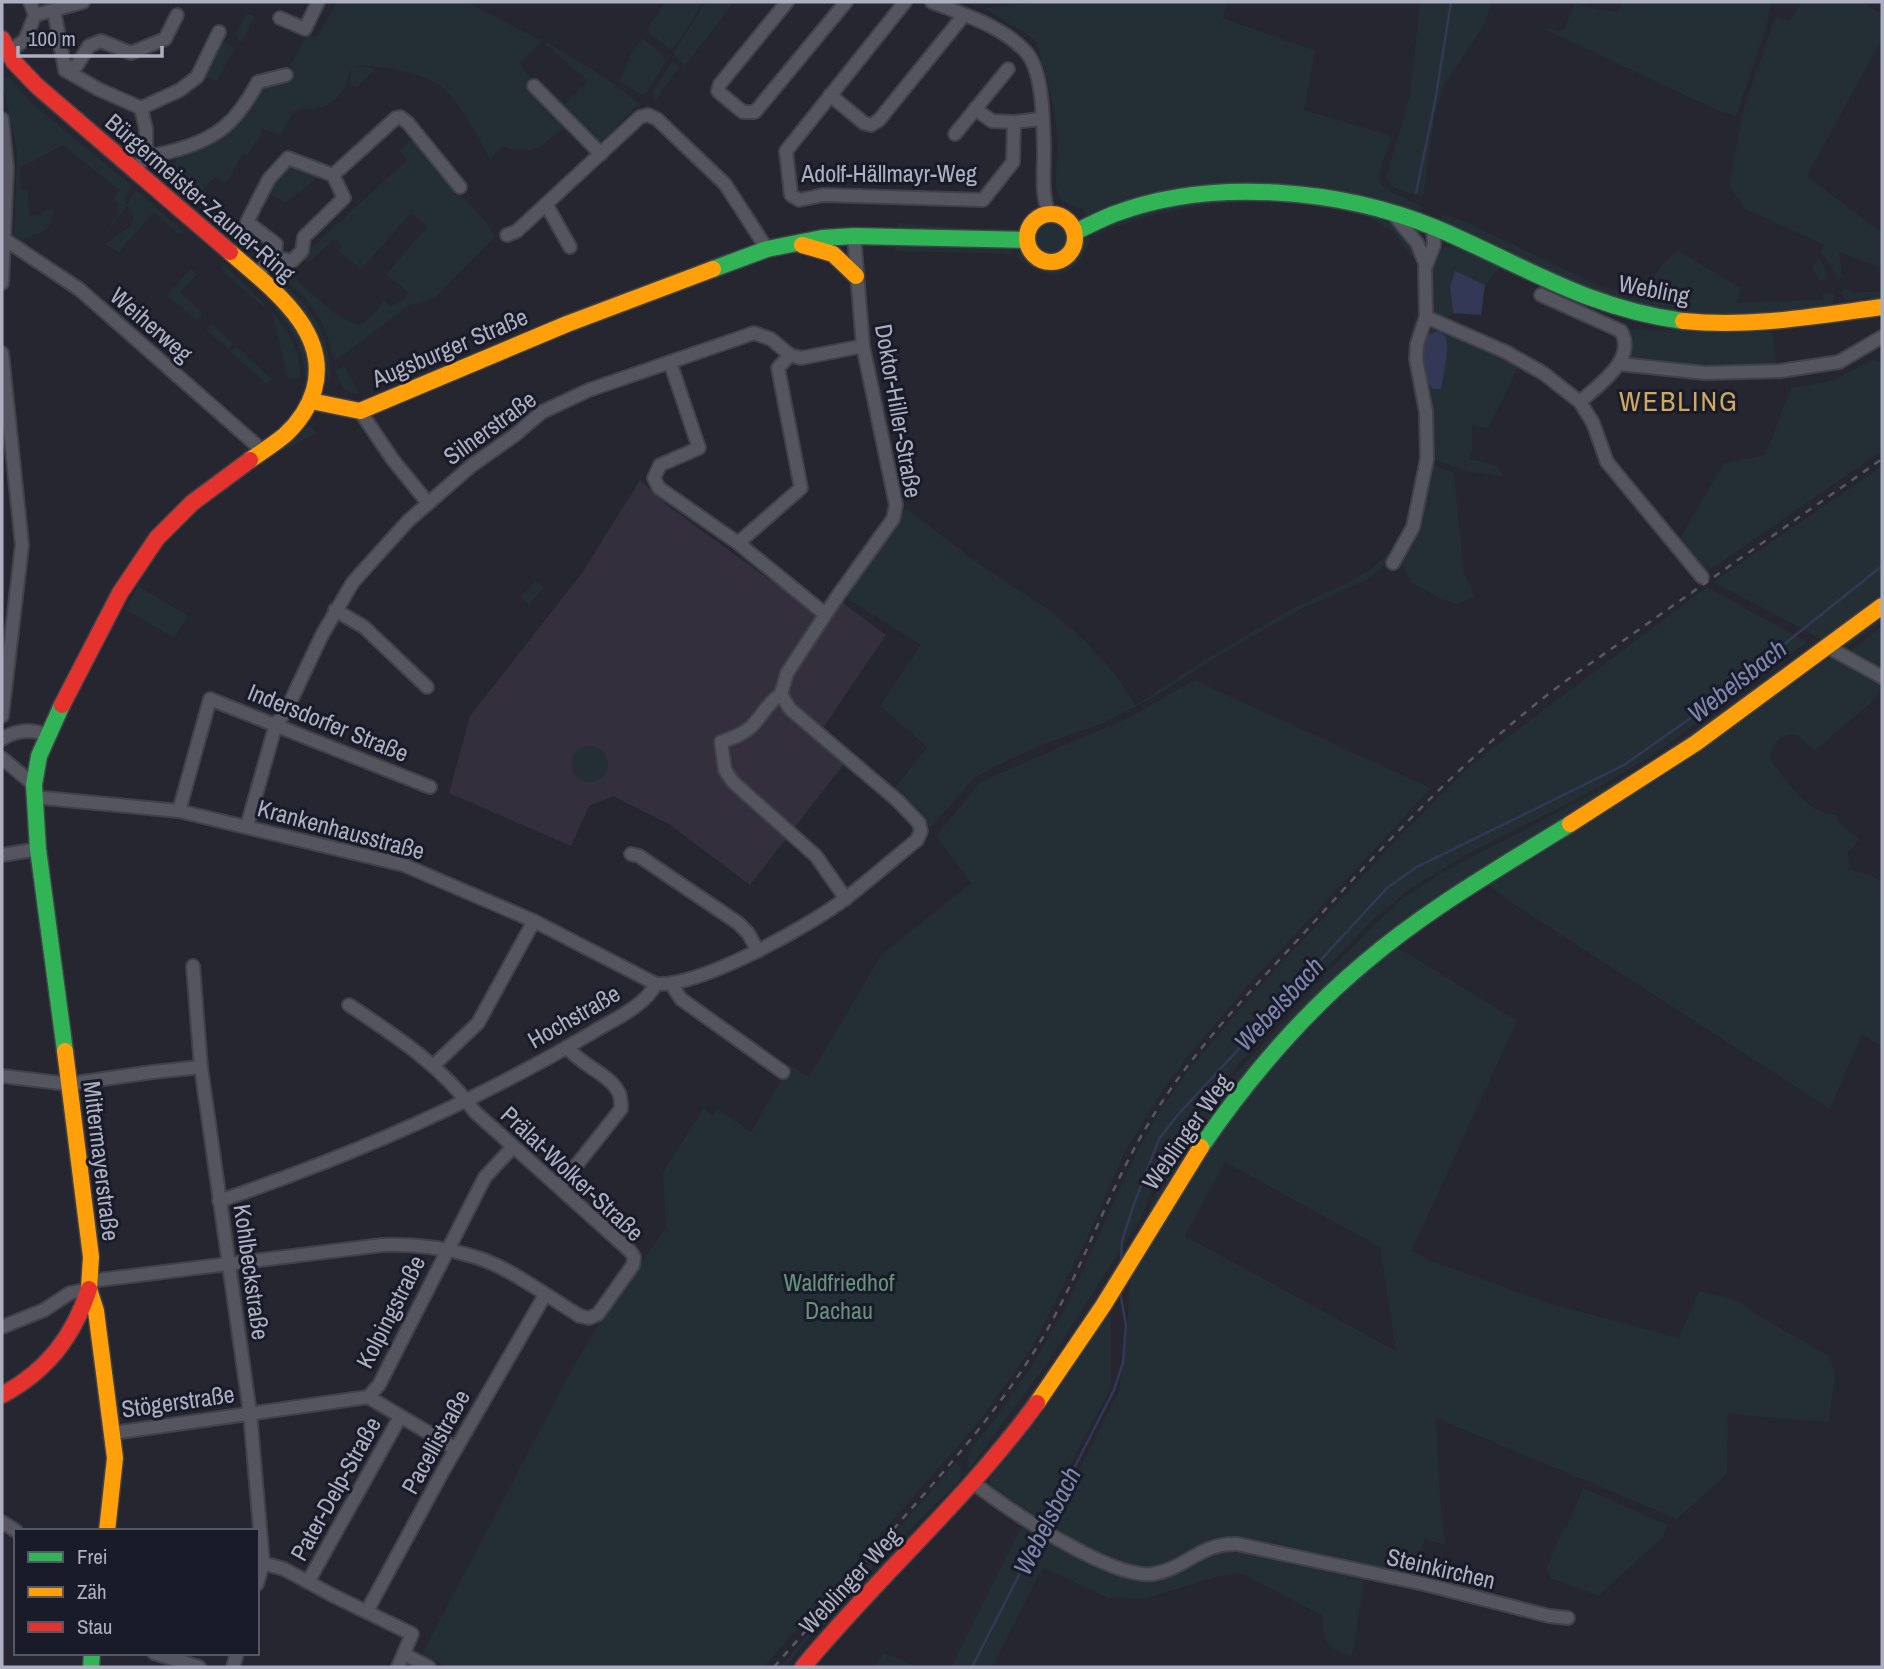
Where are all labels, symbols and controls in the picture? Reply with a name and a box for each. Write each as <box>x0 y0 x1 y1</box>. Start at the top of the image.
scale bar <box>18 14 161 58</box>
text: 100 m <box>28 24 76 53</box>
street label: Bürgermeister-Zauner-Ring <box>99 106 302 289</box>
street label: Adolf-Hällmayr-Weg <box>800 157 977 189</box>
street label: Webling <box>1616 266 1693 312</box>
street label: Weiherweg <box>104 280 200 369</box>
street label: Augsburger Straße <box>366 300 532 395</box>
street label: Doktor-Hiller-Straße <box>868 321 930 500</box>
district label: WEBLING <box>1619 382 1739 420</box>
street label: Silnerstraße <box>437 383 542 472</box>
water label: Webelsbach <box>1680 631 1794 730</box>
street label: Indersdorfer Straße <box>243 675 413 769</box>
street label: Krankenhausstraße <box>254 791 428 867</box>
water label: Webelsbach <box>1226 949 1331 1058</box>
street label: Hochstraße <box>521 977 626 1055</box>
street label: Weblinger Weg <box>1134 1067 1238 1196</box>
street label: Mittermayerstraße <box>76 1079 128 1243</box>
street label: Prälat-Wolker-Straße <box>494 1099 651 1248</box>
street label: Kohlbeckstraße <box>227 1202 277 1342</box>
street label: Kolpingstraße <box>348 1250 432 1373</box>
park label: Waldfriedhof Dachau <box>784 1266 895 1326</box>
street label: Stögerstraße <box>119 1377 236 1425</box>
street label: Pacellistraße <box>393 1384 477 1499</box>
street label: Pater-Delp-Straße <box>282 1411 388 1566</box>
water label: Webelsbach <box>1004 1461 1089 1581</box>
street label: Weblinger Weg <box>792 1520 907 1641</box>
legend <box>14 1529 259 1655</box>
street label: Steinkirchen <box>1384 1540 1499 1596</box>
text: Frei <box>77 1542 108 1571</box>
text: Zäh <box>77 1577 107 1606</box>
text: Stau <box>77 1612 112 1641</box>

